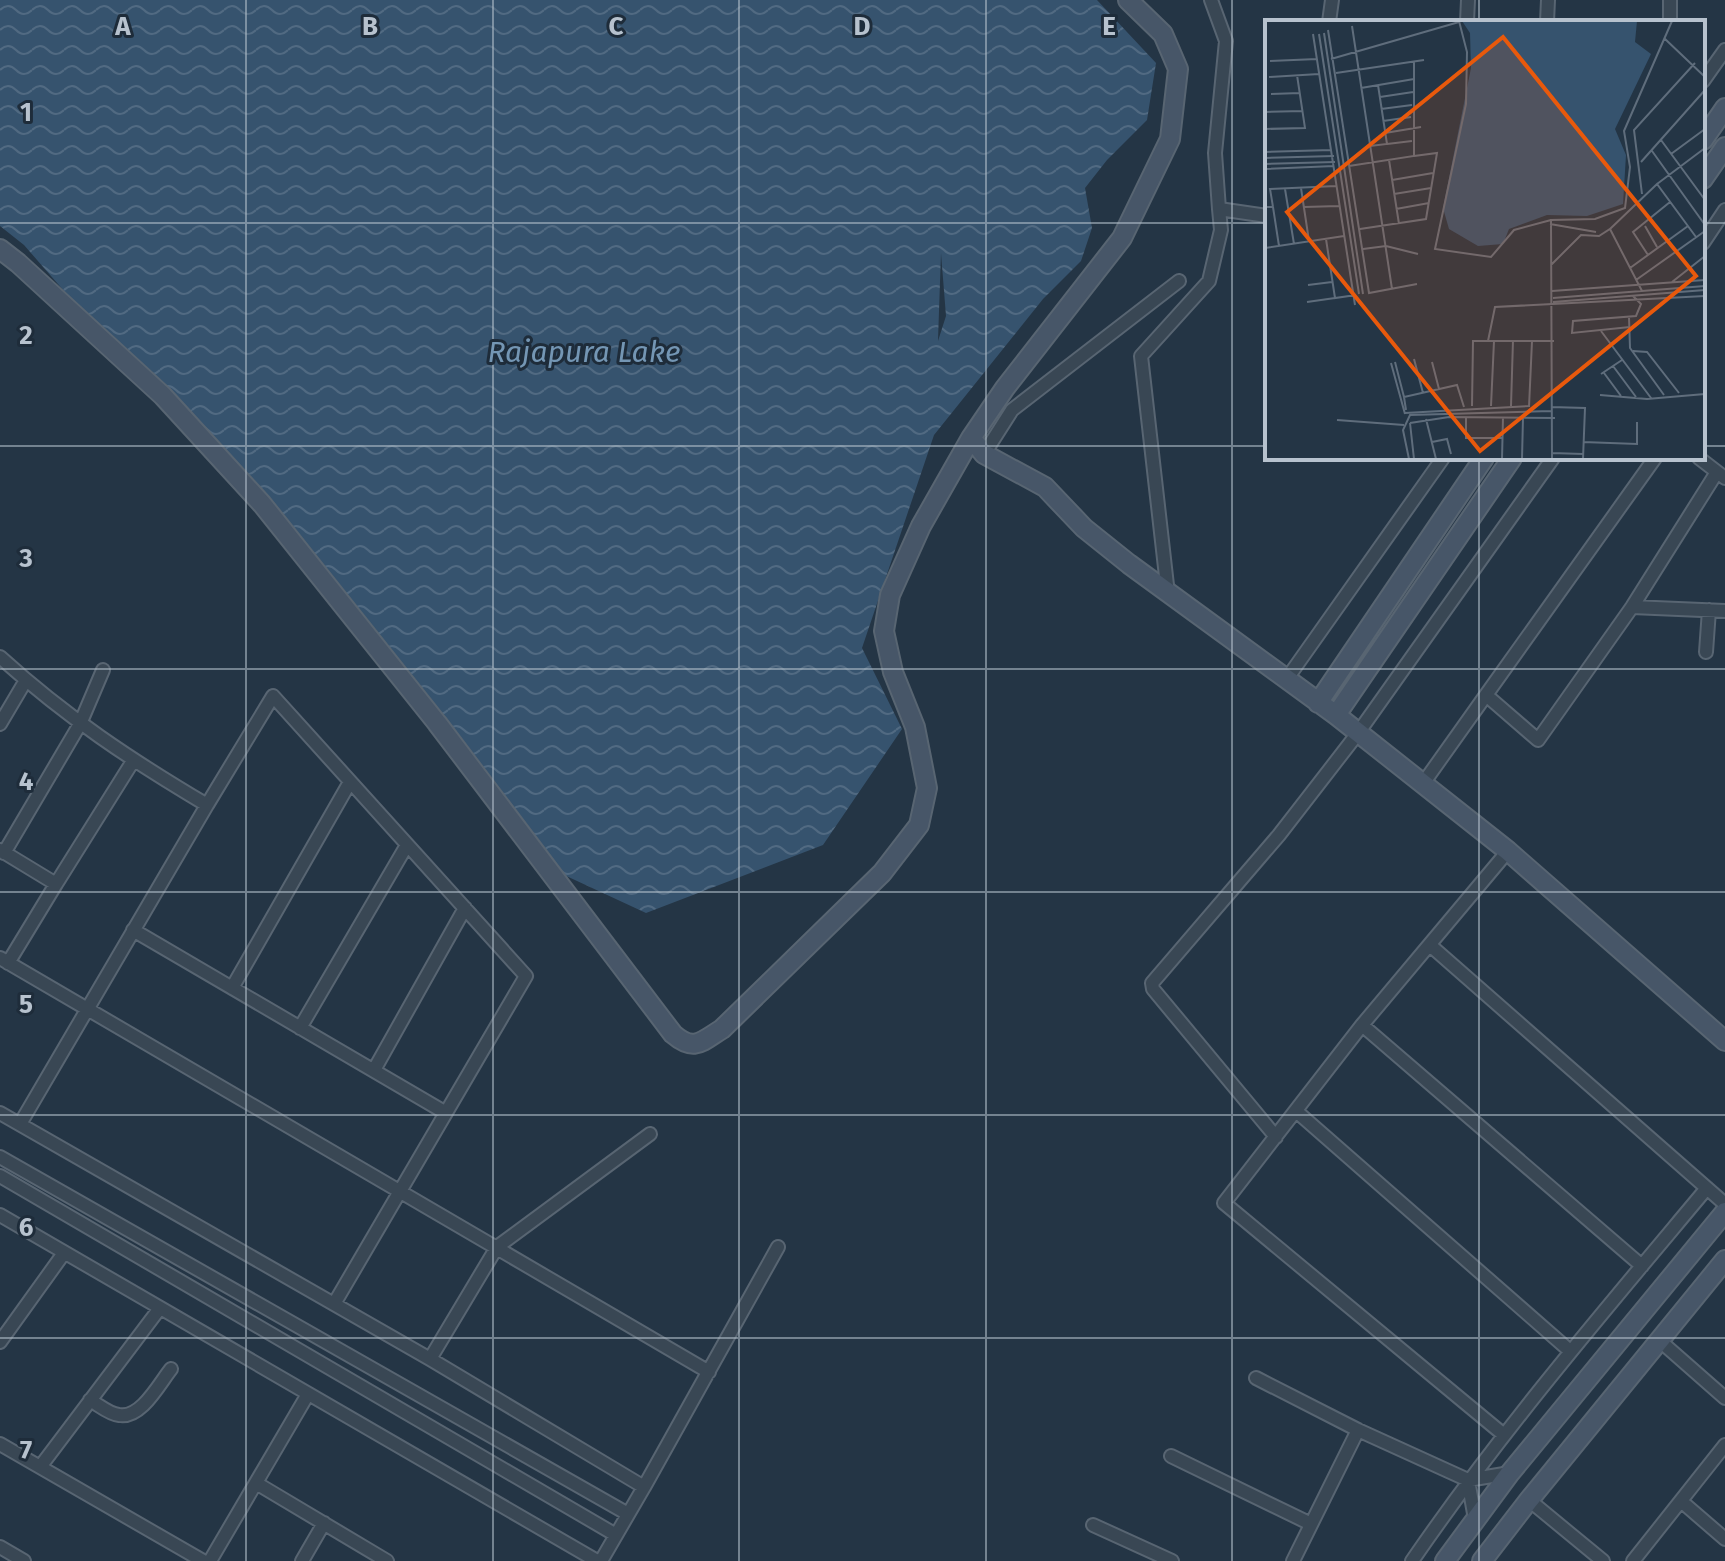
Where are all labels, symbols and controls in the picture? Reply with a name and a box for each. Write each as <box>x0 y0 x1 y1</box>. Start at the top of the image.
text: A <box>114 11 131 42</box>
text: B <box>362 11 378 42</box>
text: C <box>609 11 624 42</box>
text: D <box>854 11 871 42</box>
text: E <box>1102 11 1116 42</box>
inset map <box>1265 20 1705 460</box>
text: 1 <box>20 97 32 128</box>
text: 2 <box>19 320 33 351</box>
water label: Rajapura Lake <box>488 334 681 370</box>
text: 3 <box>18 543 33 574</box>
text: 4 <box>19 766 34 797</box>
text: 5 <box>19 989 33 1020</box>
text: 6 <box>19 1212 34 1243</box>
text: 7 <box>20 1435 32 1466</box>

